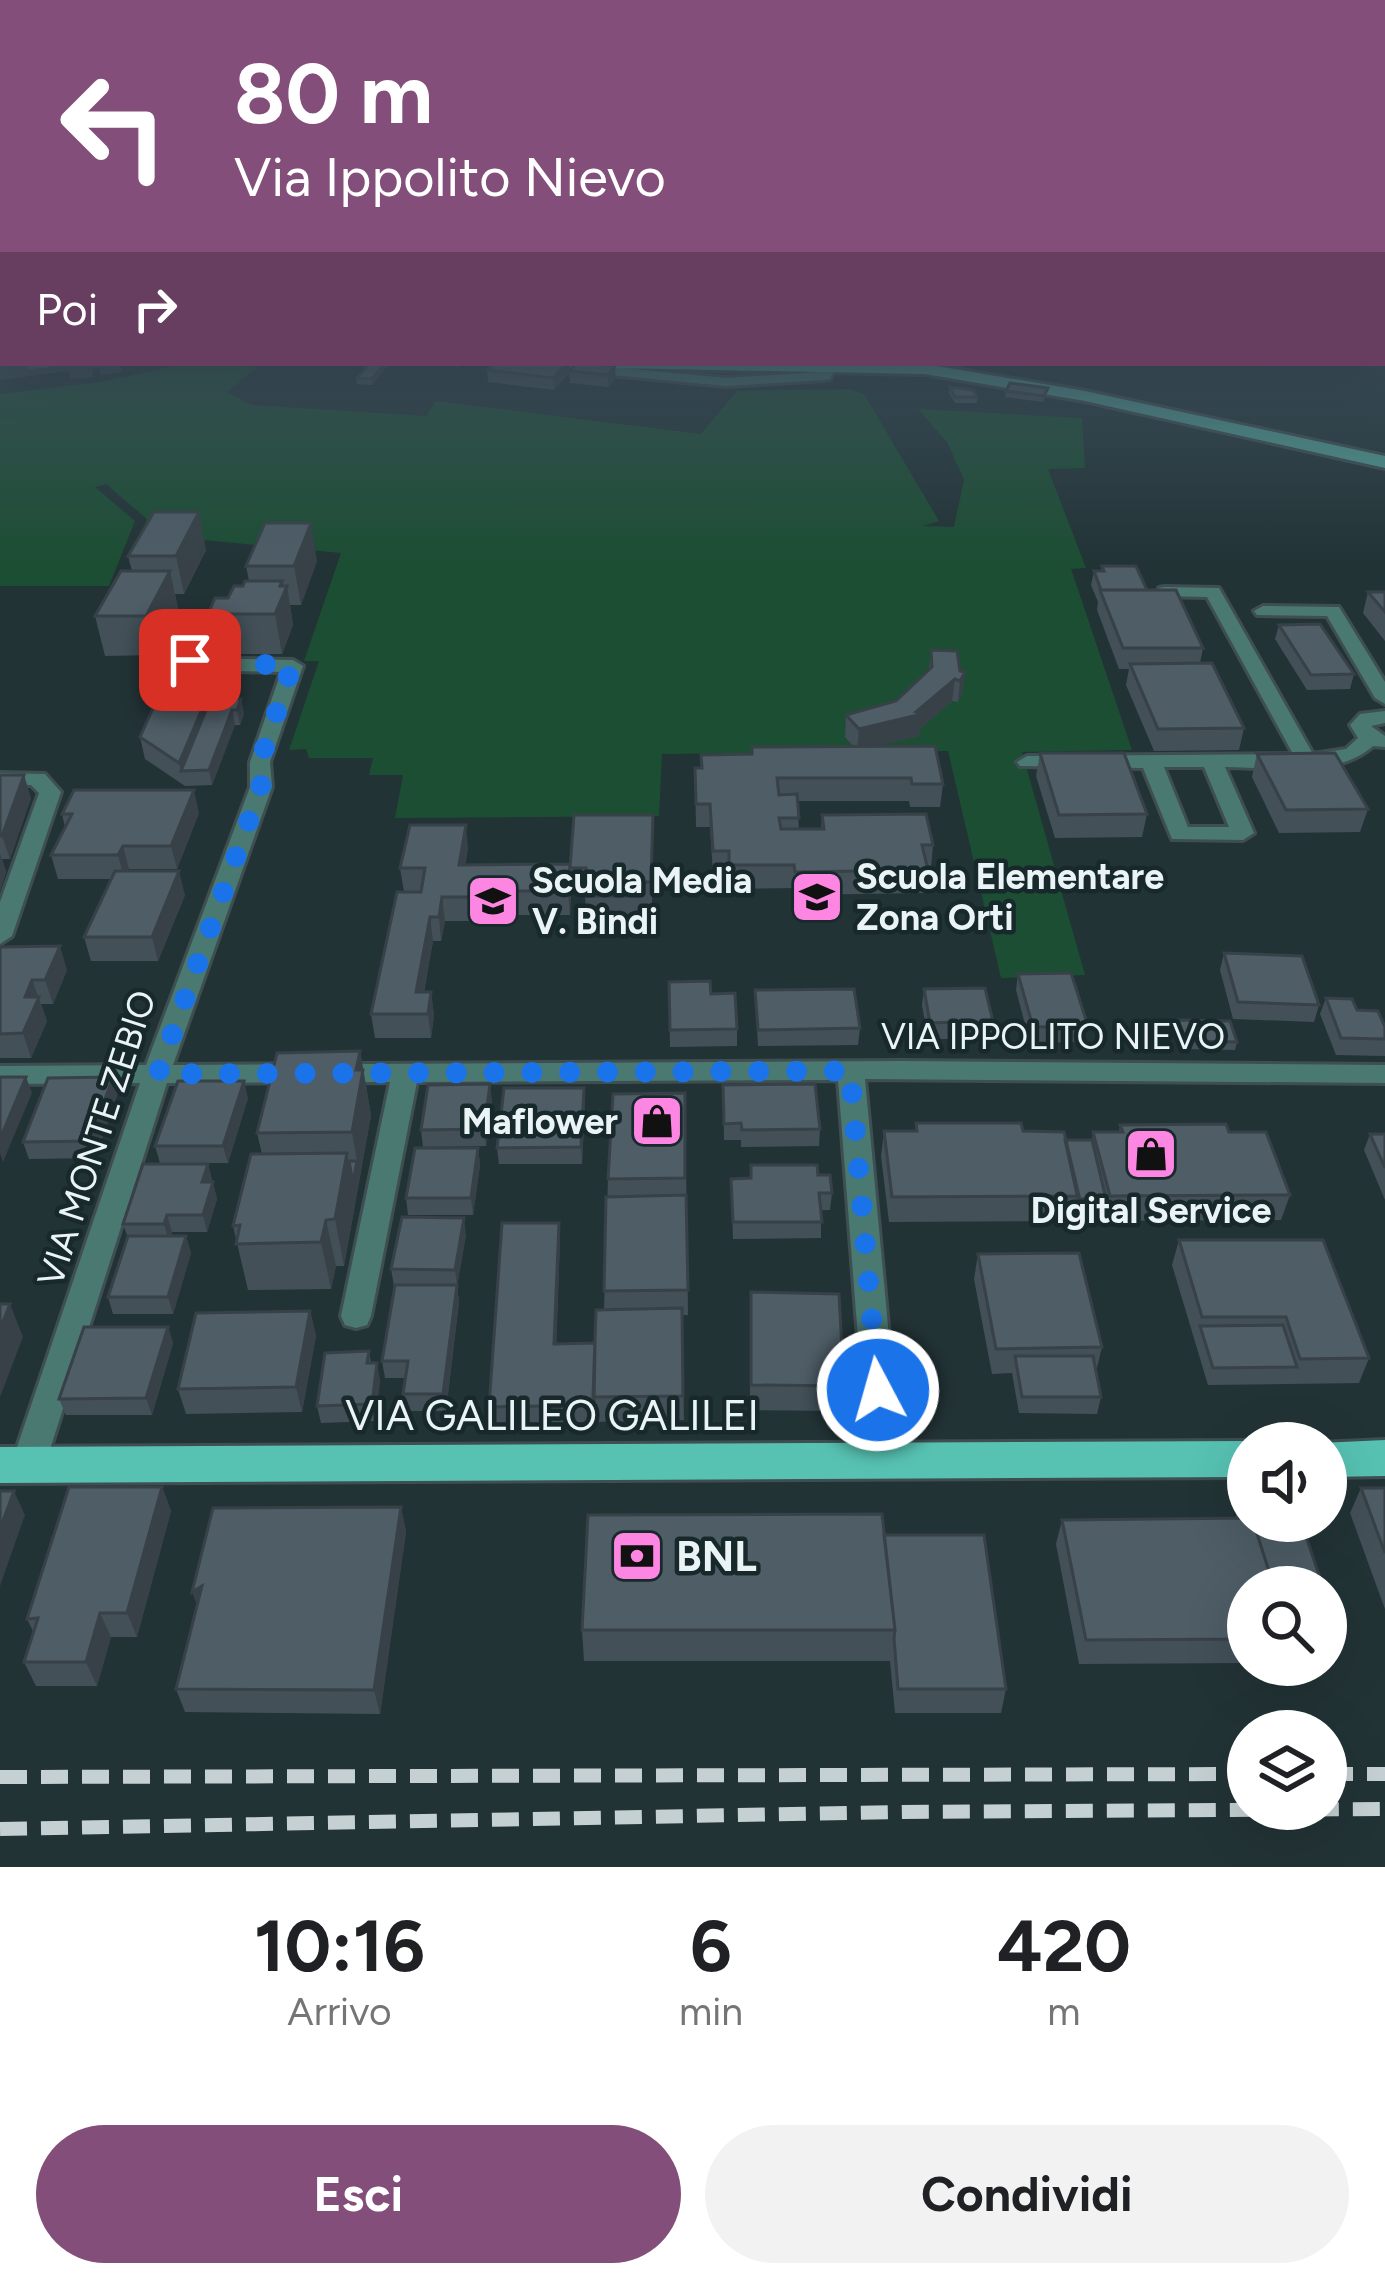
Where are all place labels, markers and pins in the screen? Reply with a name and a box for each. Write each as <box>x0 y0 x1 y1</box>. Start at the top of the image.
pin <box>139 609 241 711</box>
place label: Scuola Elementare Zona Orti <box>856 855 1164 939</box>
place label: Scuola Media V. Bindi <box>532 859 752 943</box>
school or university icon: Scuola Elementare Zona Orti <box>789 869 845 925</box>
school or university icon: Scuola Media V. Bindi <box>465 873 521 929</box>
shop icon: Maflower <box>629 1093 685 1149</box>
place label: Maflower <box>462 1100 618 1143</box>
shop icon: Digital Service <box>1123 1126 1179 1182</box>
place label: Digital Service <box>1031 1189 1272 1232</box>
bank icon: BNL <box>609 1528 665 1584</box>
place label: BNL <box>676 1531 757 1582</box>

